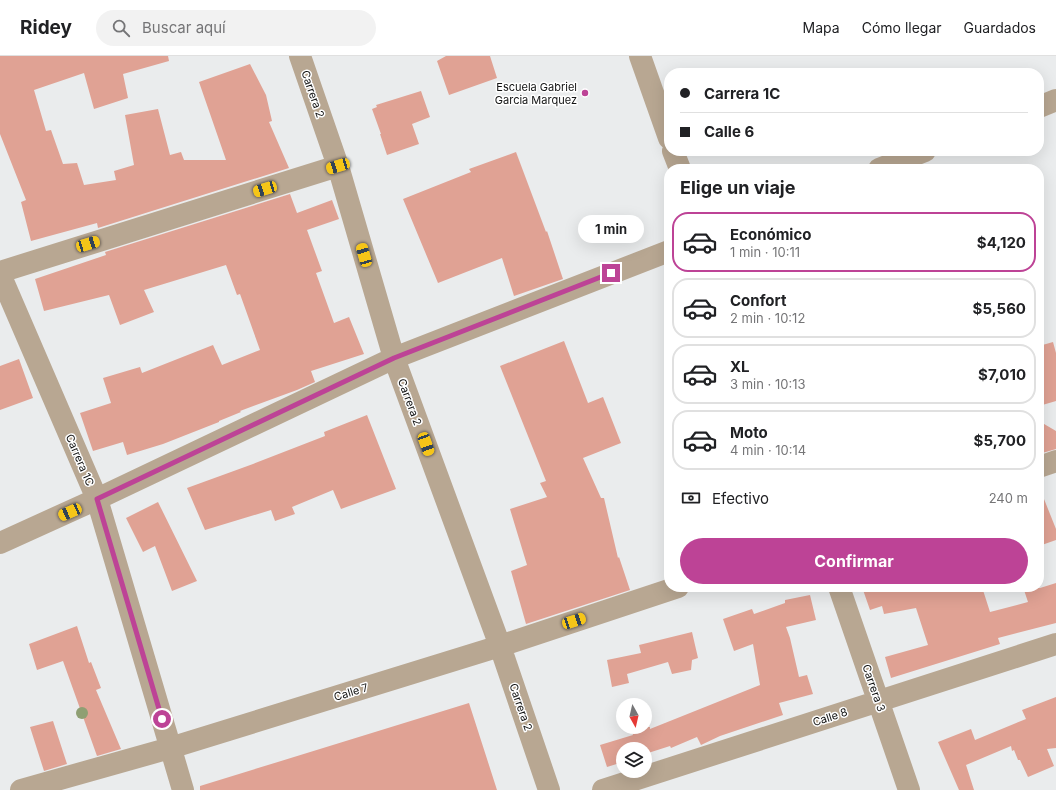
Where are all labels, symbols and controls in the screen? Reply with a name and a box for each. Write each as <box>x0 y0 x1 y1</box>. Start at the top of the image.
search box <box>96 10 376 46</box>
text: Ridey <box>20 16 72 39</box>
icon: search <box>110 17 132 39</box>
text: Buscar aquí <box>142 18 226 37</box>
text: Mapa <box>803 19 840 36</box>
text: Cómo llegar <box>862 19 942 36</box>
text: Guardados <box>964 19 1036 36</box>
street label: Carrera 2 <box>298 69 328 119</box>
place label: Escuela Gabriel Garcia Marquez <box>495 80 577 107</box>
text: Carrera 1C <box>704 84 780 103</box>
marker: Escuela Gabriel Garcia Marquez <box>580 88 590 98</box>
text: Calle 6 <box>704 122 754 141</box>
car <box>325 157 351 175</box>
text: Elige un viaje <box>680 177 795 198</box>
car <box>252 180 278 198</box>
callout: 1 min <box>578 215 644 243</box>
text: 1 min <box>595 221 627 237</box>
icon: car <box>682 224 718 260</box>
text: Económico <box>730 225 811 244</box>
text: $4,120 <box>977 233 1026 252</box>
car <box>75 235 101 253</box>
car <box>355 242 373 268</box>
text: 1 min · 10:11 <box>730 244 800 260</box>
route end <box>602 264 620 282</box>
icon: car <box>682 290 718 326</box>
text: Confort <box>730 291 786 310</box>
text: $5,560 <box>973 299 1026 318</box>
text: 2 min · 10:12 <box>730 310 805 326</box>
icon: car <box>682 356 718 392</box>
text: XL <box>730 357 750 376</box>
text: $7,010 <box>978 365 1026 384</box>
text: 3 min · 10:13 <box>730 376 806 392</box>
street label: Carrera 2 <box>395 377 425 427</box>
icon: car <box>682 422 718 458</box>
text: Moto <box>730 423 768 442</box>
car <box>416 431 436 457</box>
text: $5,700 <box>974 431 1026 450</box>
street label: Carrera 1C <box>63 432 97 488</box>
text: 4 min · 10:14 <box>730 442 806 458</box>
icon: cash <box>680 487 702 509</box>
text: Efectivo <box>712 489 769 508</box>
text: 240 m <box>989 490 1028 506</box>
car <box>57 502 83 522</box>
button: Confirmar <box>680 538 1028 584</box>
car <box>561 612 587 630</box>
street label: Carrera 3 <box>859 663 889 714</box>
street label: Calle 7 <box>332 680 370 704</box>
street label: Carrera 2 <box>506 682 536 732</box>
north arrow <box>616 698 652 734</box>
map controls <box>616 698 652 778</box>
street label: Calle 8 <box>811 705 849 729</box>
route start <box>153 710 171 728</box>
button: layers <box>616 742 652 778</box>

